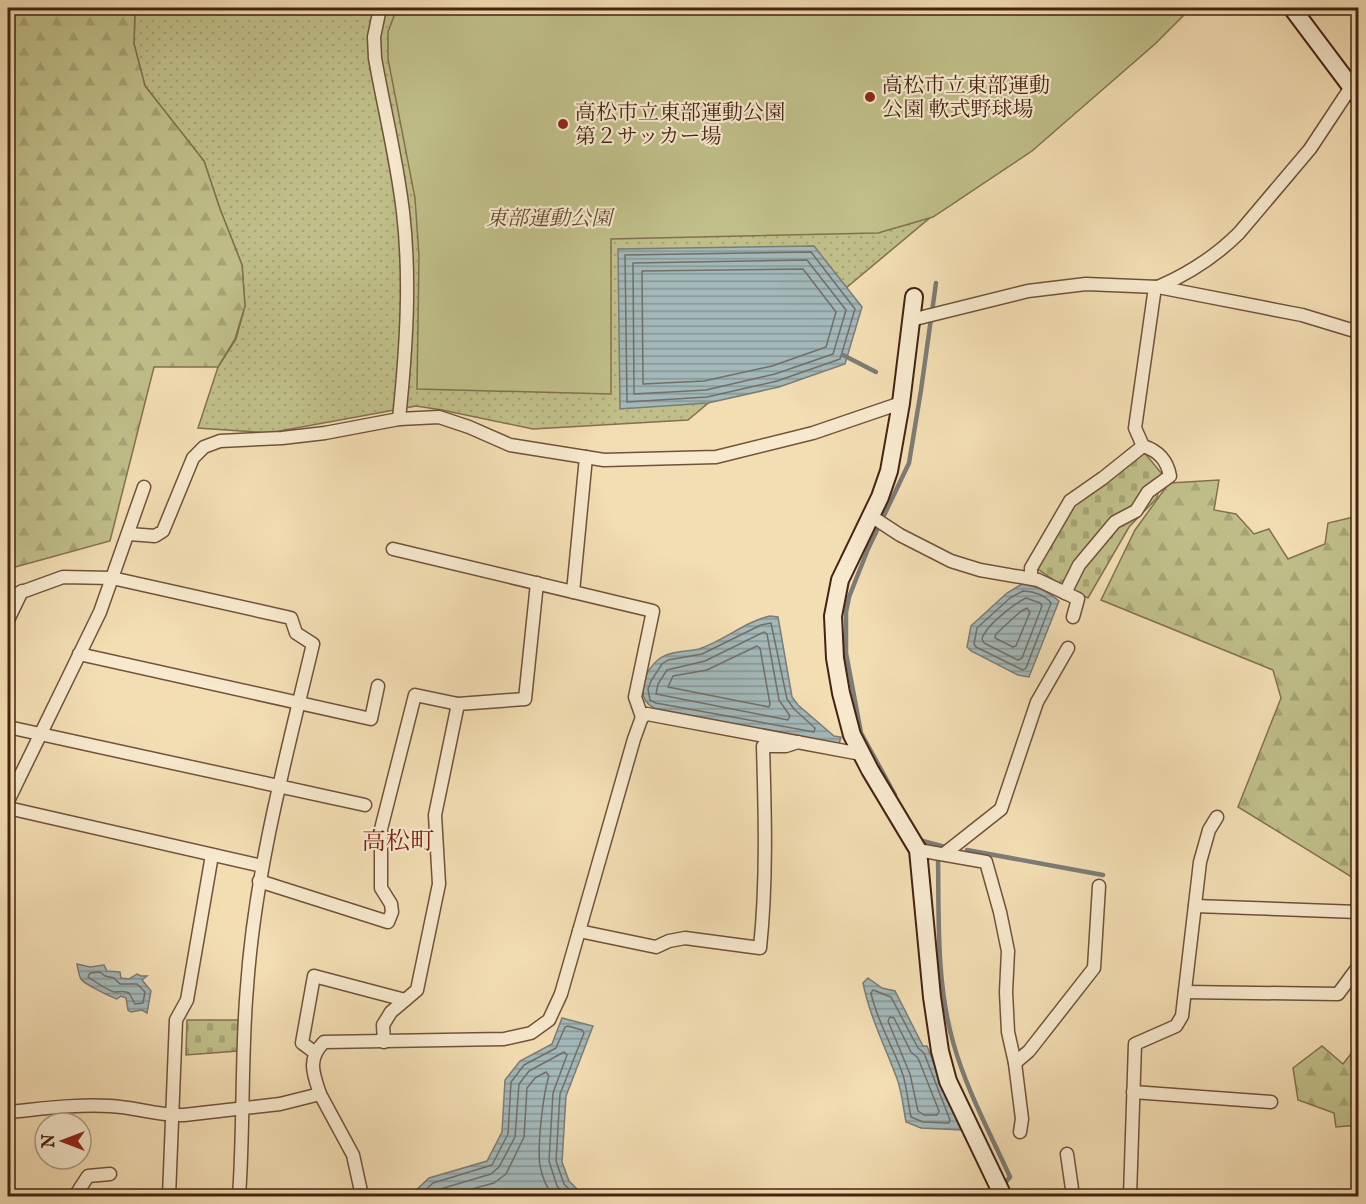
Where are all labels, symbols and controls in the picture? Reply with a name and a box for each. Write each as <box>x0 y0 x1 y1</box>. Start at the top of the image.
place label: 高松市立東部運動 公園 軟式野球場 <box>882 73 1050 124</box>
marker: 高松市立東部運動 公園 軟式野球場 <box>863 90 877 104</box>
place label: 高松市立東部運動公園 第２サッカー場 <box>575 100 785 151</box>
marker: 高松市立東部運動公園 第２サッカー場 <box>556 117 570 131</box>
park label: 東部運動公園 <box>486 206 615 233</box>
district label: 高松町 <box>362 827 434 858</box>
north arrow <box>33 1111 93 1171</box>
text: N <box>40 1134 60 1149</box>

